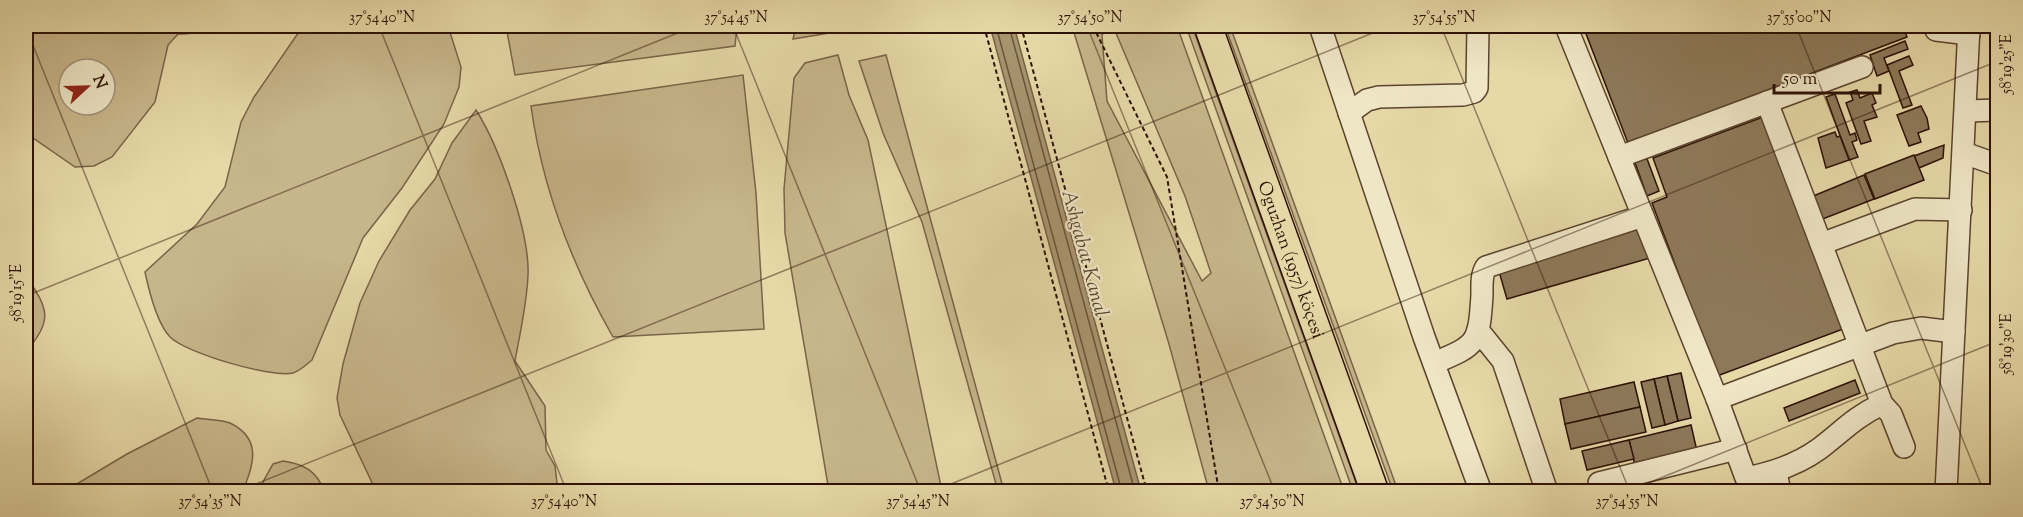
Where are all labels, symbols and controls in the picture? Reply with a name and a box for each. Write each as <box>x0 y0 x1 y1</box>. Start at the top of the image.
text: 37°54'40"N <box>349 8 415 29</box>
text: 37°54'45"N <box>704 8 768 29</box>
text: 37°54'50"N <box>1057 8 1123 29</box>
text: 37°54'55"N <box>1413 8 1475 29</box>
text: 37°55'00"N <box>1767 8 1831 29</box>
text: 58°19'25"E <box>1997 34 2018 95</box>
north arrow <box>57 57 117 117</box>
scale bar <box>1774 57 1880 95</box>
text: 50 m <box>1782 67 1818 93</box>
text: N <box>86 72 112 93</box>
street label: Oguzhan (1957) köçesi <box>1250 178 1330 343</box>
water label: Ashgabat Kanal <box>1053 187 1114 320</box>
text: 58°19'15"E <box>7 264 28 323</box>
text: 58°19'30"E <box>1997 313 2018 376</box>
text: 37°54'35"N <box>178 492 242 513</box>
text: 37°54'40"N <box>531 492 597 513</box>
text: 37°54'45"N <box>886 492 950 513</box>
text: 37°54'50"N <box>1239 492 1305 513</box>
text: 37°54'55"N <box>1596 492 1658 513</box>

